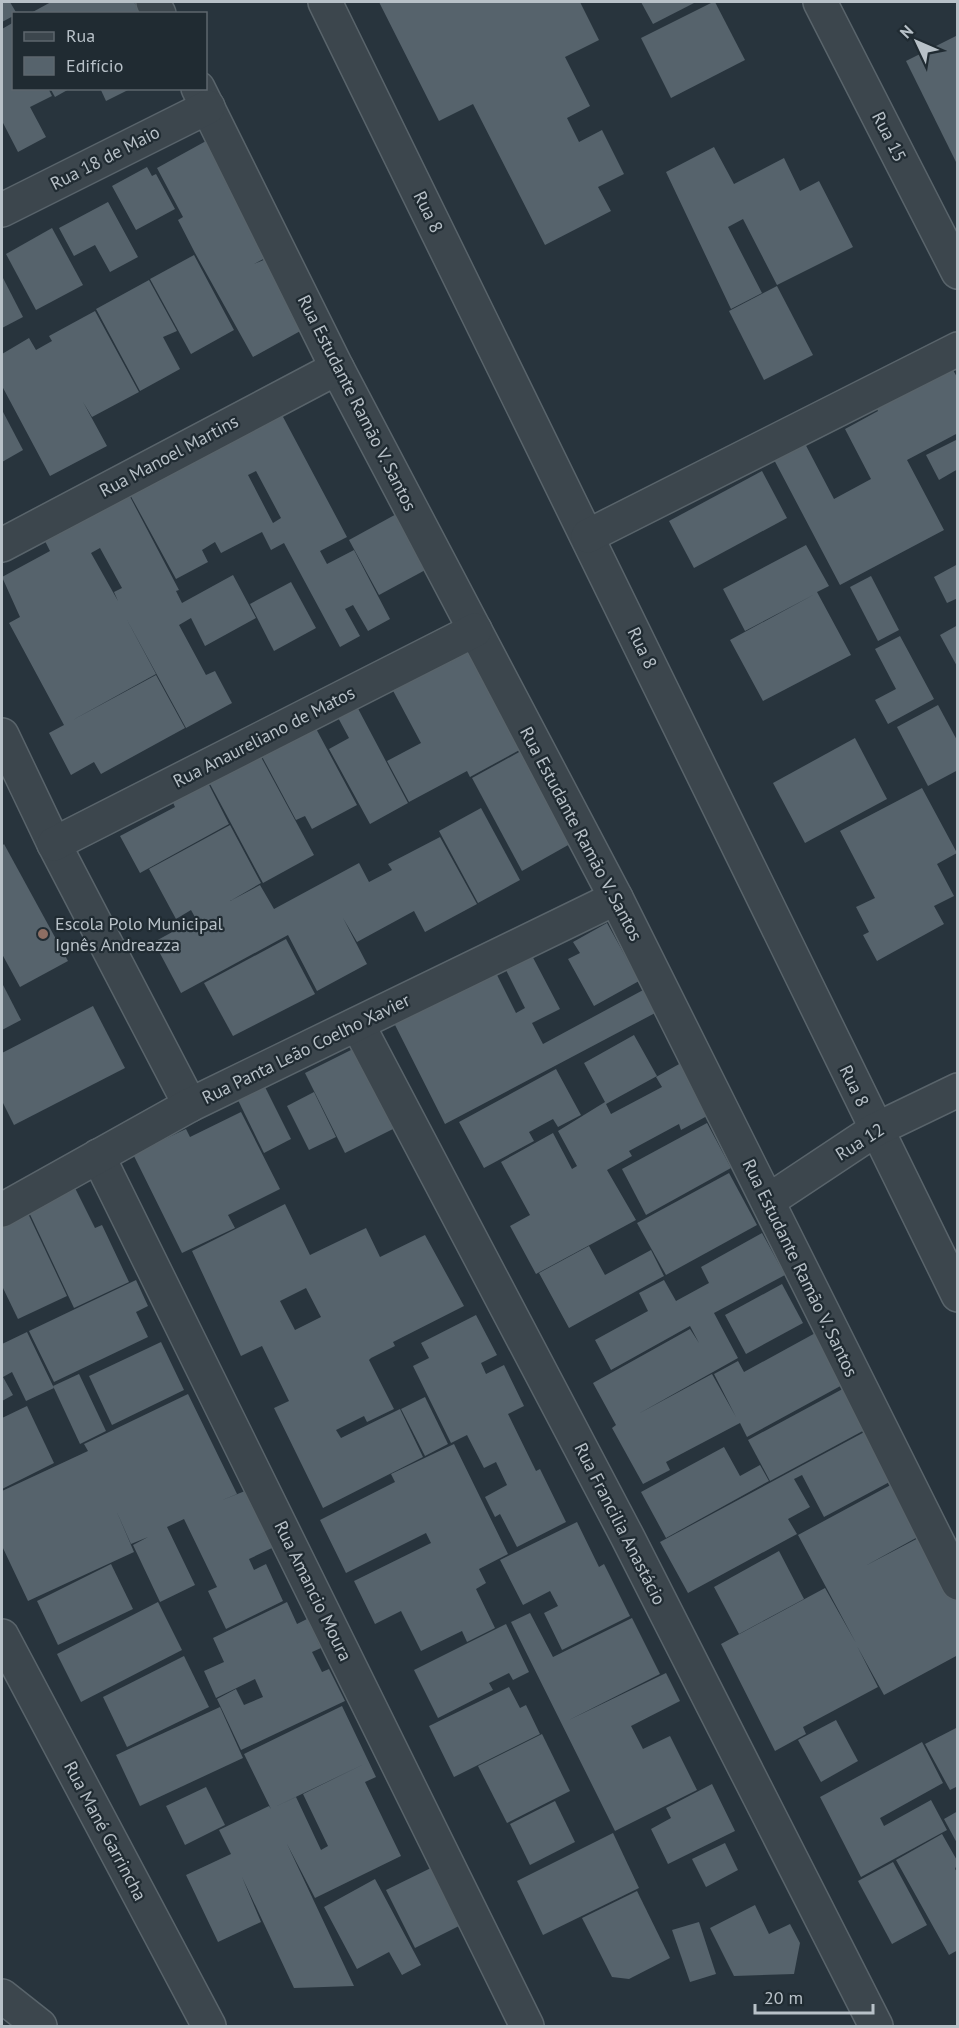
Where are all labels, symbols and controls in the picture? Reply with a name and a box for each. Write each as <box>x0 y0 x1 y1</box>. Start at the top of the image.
legend <box>12 12 207 90</box>
north arrow <box>887 12 947 72</box>
text: N <box>895 21 917 42</box>
text: Rua <box>66 24 95 47</box>
text: Edifício <box>66 54 123 77</box>
street label: Rua 15 <box>867 108 912 166</box>
street label: Rua 18 de Maio <box>46 120 163 195</box>
street label: Rua 8 <box>409 187 448 236</box>
street label: Rua Estudante Ramão V. Santos <box>293 291 422 515</box>
street label: Rua Manoel Martins <box>95 409 242 502</box>
street label: Rua 8 <box>623 623 662 672</box>
street label: Rua Anaureliano de Matos <box>169 681 358 792</box>
street label: Rua Estudante Ramão V. Santos <box>515 723 648 945</box>
place label: Escola Polo Municipal Ignês Andreazza <box>55 912 224 956</box>
marker: Escola Polo Municipal Ignês Andreazza <box>36 927 50 941</box>
street label: Rua Panta Leão Coelho Xavier <box>198 988 414 1109</box>
street label: Rua 8 <box>835 1061 874 1110</box>
street label: Rua 12 <box>831 1118 889 1166</box>
street label: Rua Estudante Ramão V. Santos <box>738 1155 863 1380</box>
street label: Rua Francilia Anastácio <box>570 1439 671 1609</box>
street label: Rua Amancio Moura <box>270 1517 357 1665</box>
street label: Rua Mané Garrincha <box>59 1757 152 1904</box>
scale bar <box>755 1977 874 2015</box>
text: 20 m <box>764 1986 803 2009</box>

